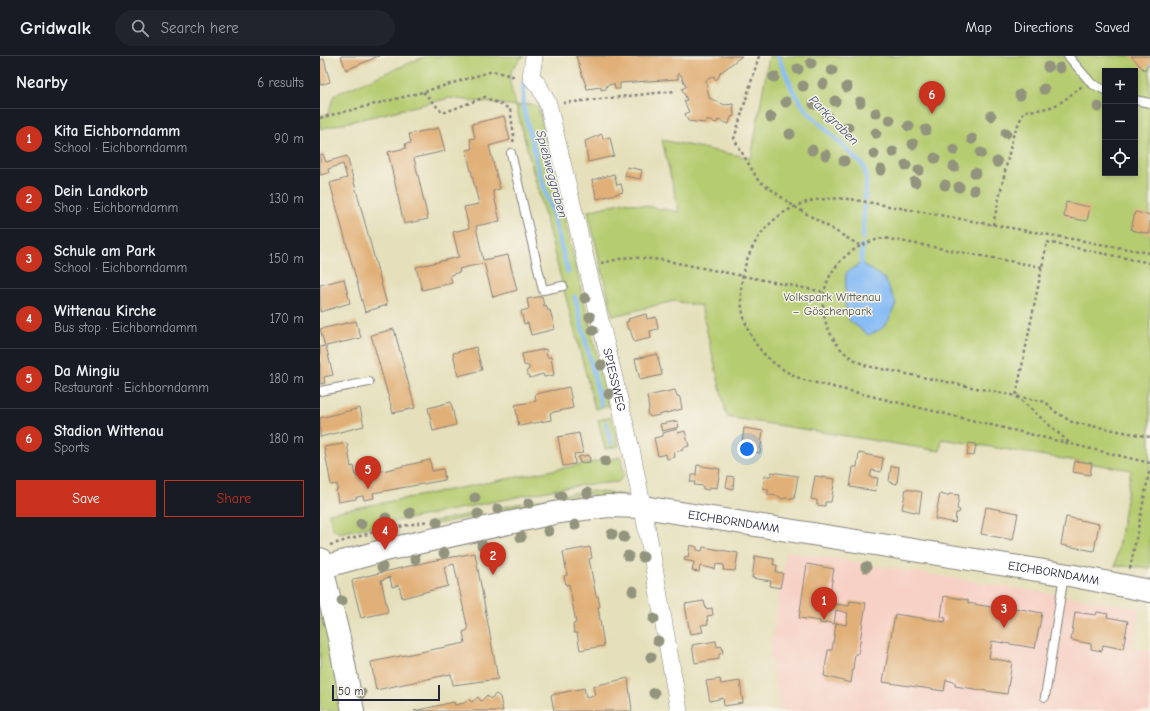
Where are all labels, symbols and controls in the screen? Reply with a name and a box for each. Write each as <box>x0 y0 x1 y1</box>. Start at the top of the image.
search box <box>115 10 395 46</box>
text: Gridwalk <box>20 17 91 39</box>
icon: search <box>129 17 151 39</box>
text: Search here <box>161 19 239 37</box>
text: Map <box>965 19 992 36</box>
text: Directions <box>1014 19 1073 36</box>
text: Saved <box>1095 19 1130 36</box>
map controls <box>1102 68 1138 176</box>
button: + <box>1102 68 1138 104</box>
text: Nearby <box>16 73 67 92</box>
text: 6 results <box>257 75 304 90</box>
pin: 6 <box>919 81 945 114</box>
water label: Parkgraben <box>806 92 862 148</box>
button: − <box>1102 104 1138 140</box>
text: Kita Eichborndamm <box>54 122 180 140</box>
water label: Spießweggraben <box>533 128 571 220</box>
text: 1 <box>26 131 32 146</box>
text: 90 m <box>274 131 304 146</box>
text: School · Eichborndamm <box>54 140 187 155</box>
button: locate <box>1102 140 1138 176</box>
text: Dein Landkorb <box>54 182 148 200</box>
text: 2 <box>26 191 32 206</box>
text: 130 m <box>269 191 304 206</box>
text: Shop · Eichborndamm <box>54 200 178 215</box>
text: Schule am Park <box>54 242 155 260</box>
text: 3 <box>26 251 32 266</box>
text: 150 m <box>269 251 304 266</box>
text: School · Eichborndamm <box>54 260 187 275</box>
park label: Volkspark Wittenau – Göschenpark <box>783 290 881 318</box>
text: Wittenau Kirche <box>54 302 156 320</box>
text: 4 <box>26 311 32 326</box>
text: 170 m <box>270 311 304 326</box>
text: Bus stop · Eichborndamm <box>54 320 197 335</box>
street label: SPIESSWEG <box>600 347 629 413</box>
text: Da Mingiu <box>54 362 120 380</box>
text: 5 <box>26 371 32 386</box>
text: 180 m <box>269 371 304 386</box>
text: Restaurant · Eichborndamm <box>54 380 209 395</box>
text: Stadion Wittenau <box>54 422 164 440</box>
text: 6 <box>26 431 32 446</box>
text: 180 m <box>269 431 304 446</box>
your location <box>737 439 757 459</box>
text: Sports <box>54 440 89 455</box>
pin: 5 <box>355 456 381 489</box>
button: Save <box>16 480 156 517</box>
button: Share <box>164 480 304 517</box>
street label: EICHBORNDAMM <box>687 507 781 536</box>
pin: 4 <box>372 517 398 550</box>
pin: 2 <box>480 542 506 575</box>
street label: EICHBORNDAMM <box>1007 558 1101 588</box>
pin: 1 <box>811 587 837 620</box>
pin: 3 <box>991 595 1017 628</box>
scale bar <box>332 683 440 702</box>
text: 50 m <box>338 685 363 698</box>

